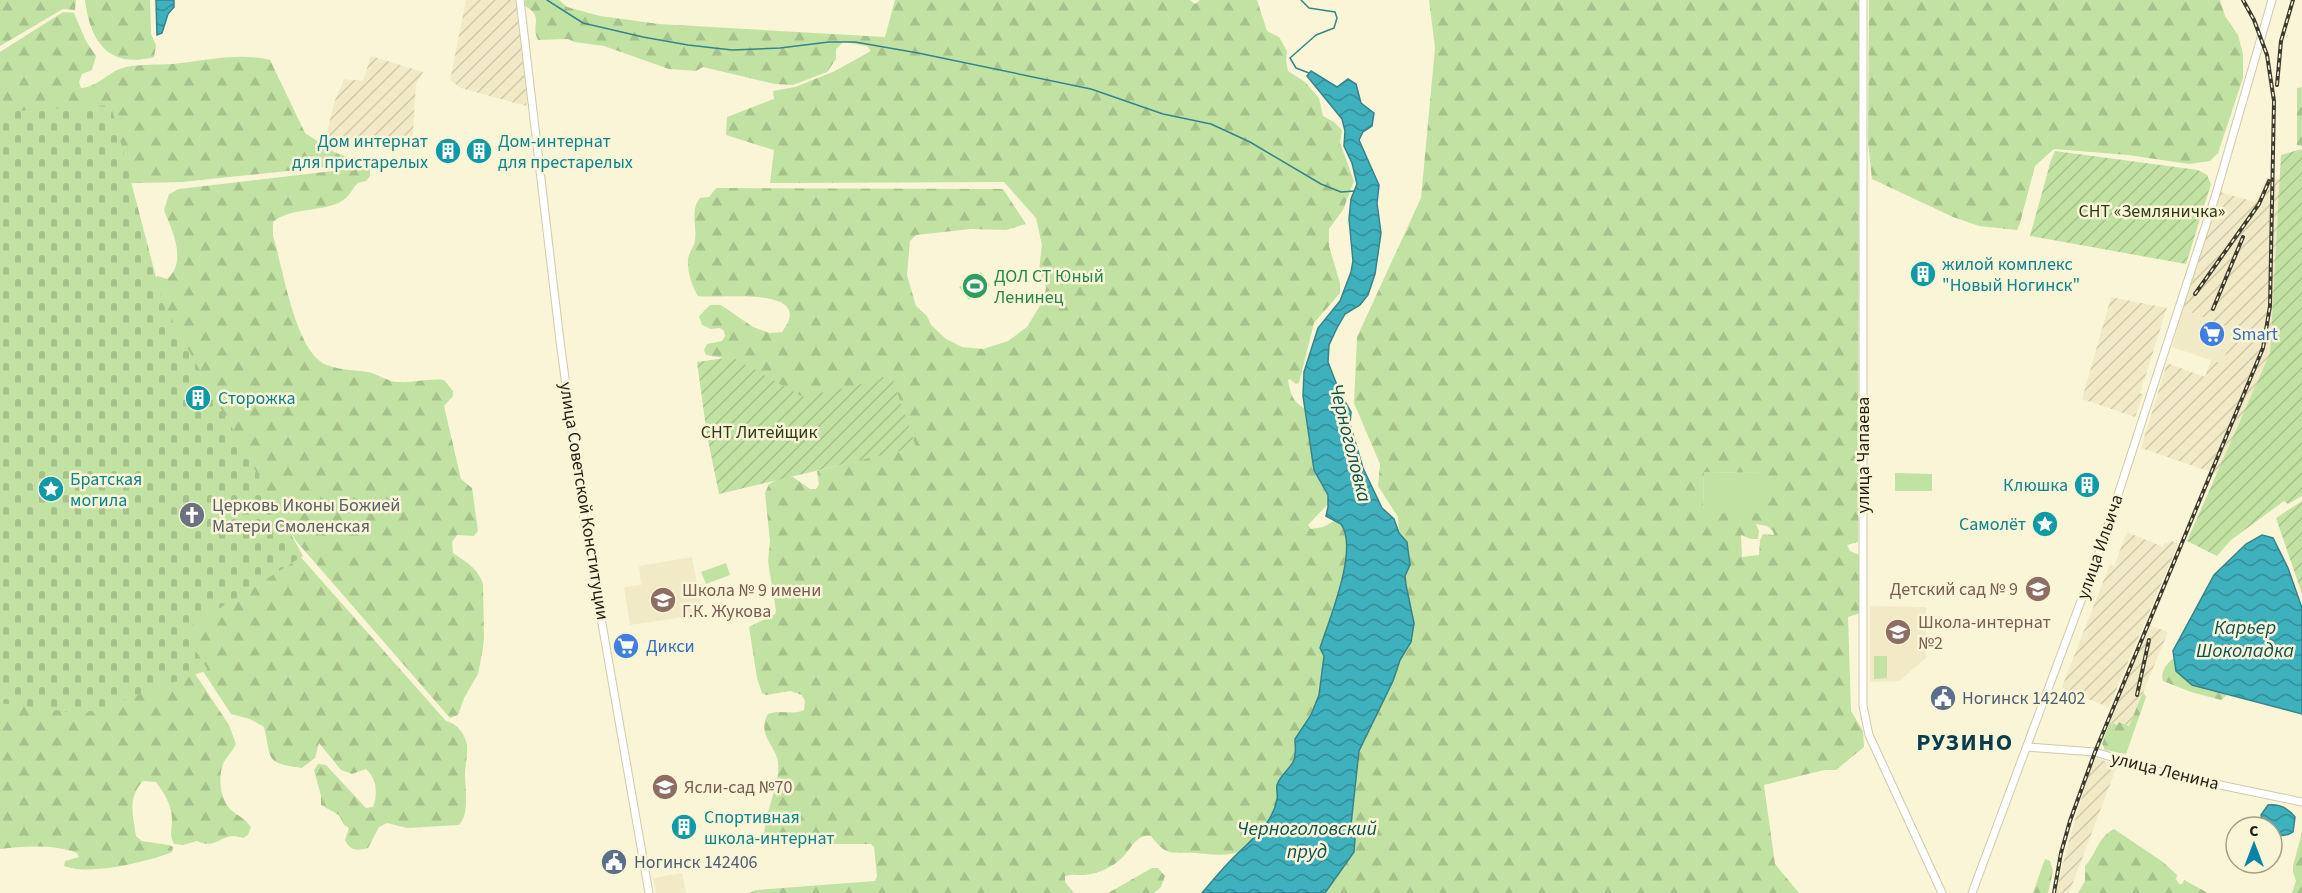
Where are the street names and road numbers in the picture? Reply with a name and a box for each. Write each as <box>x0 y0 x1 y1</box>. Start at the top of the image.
street label: улица Советской Конституции <box>553 380 615 622</box>
street label: улица Чапаева <box>1851 397 1876 513</box>
street label: улица Ильича <box>2070 491 2130 603</box>
street label: улица Ленина <box>2108 746 2222 796</box>

